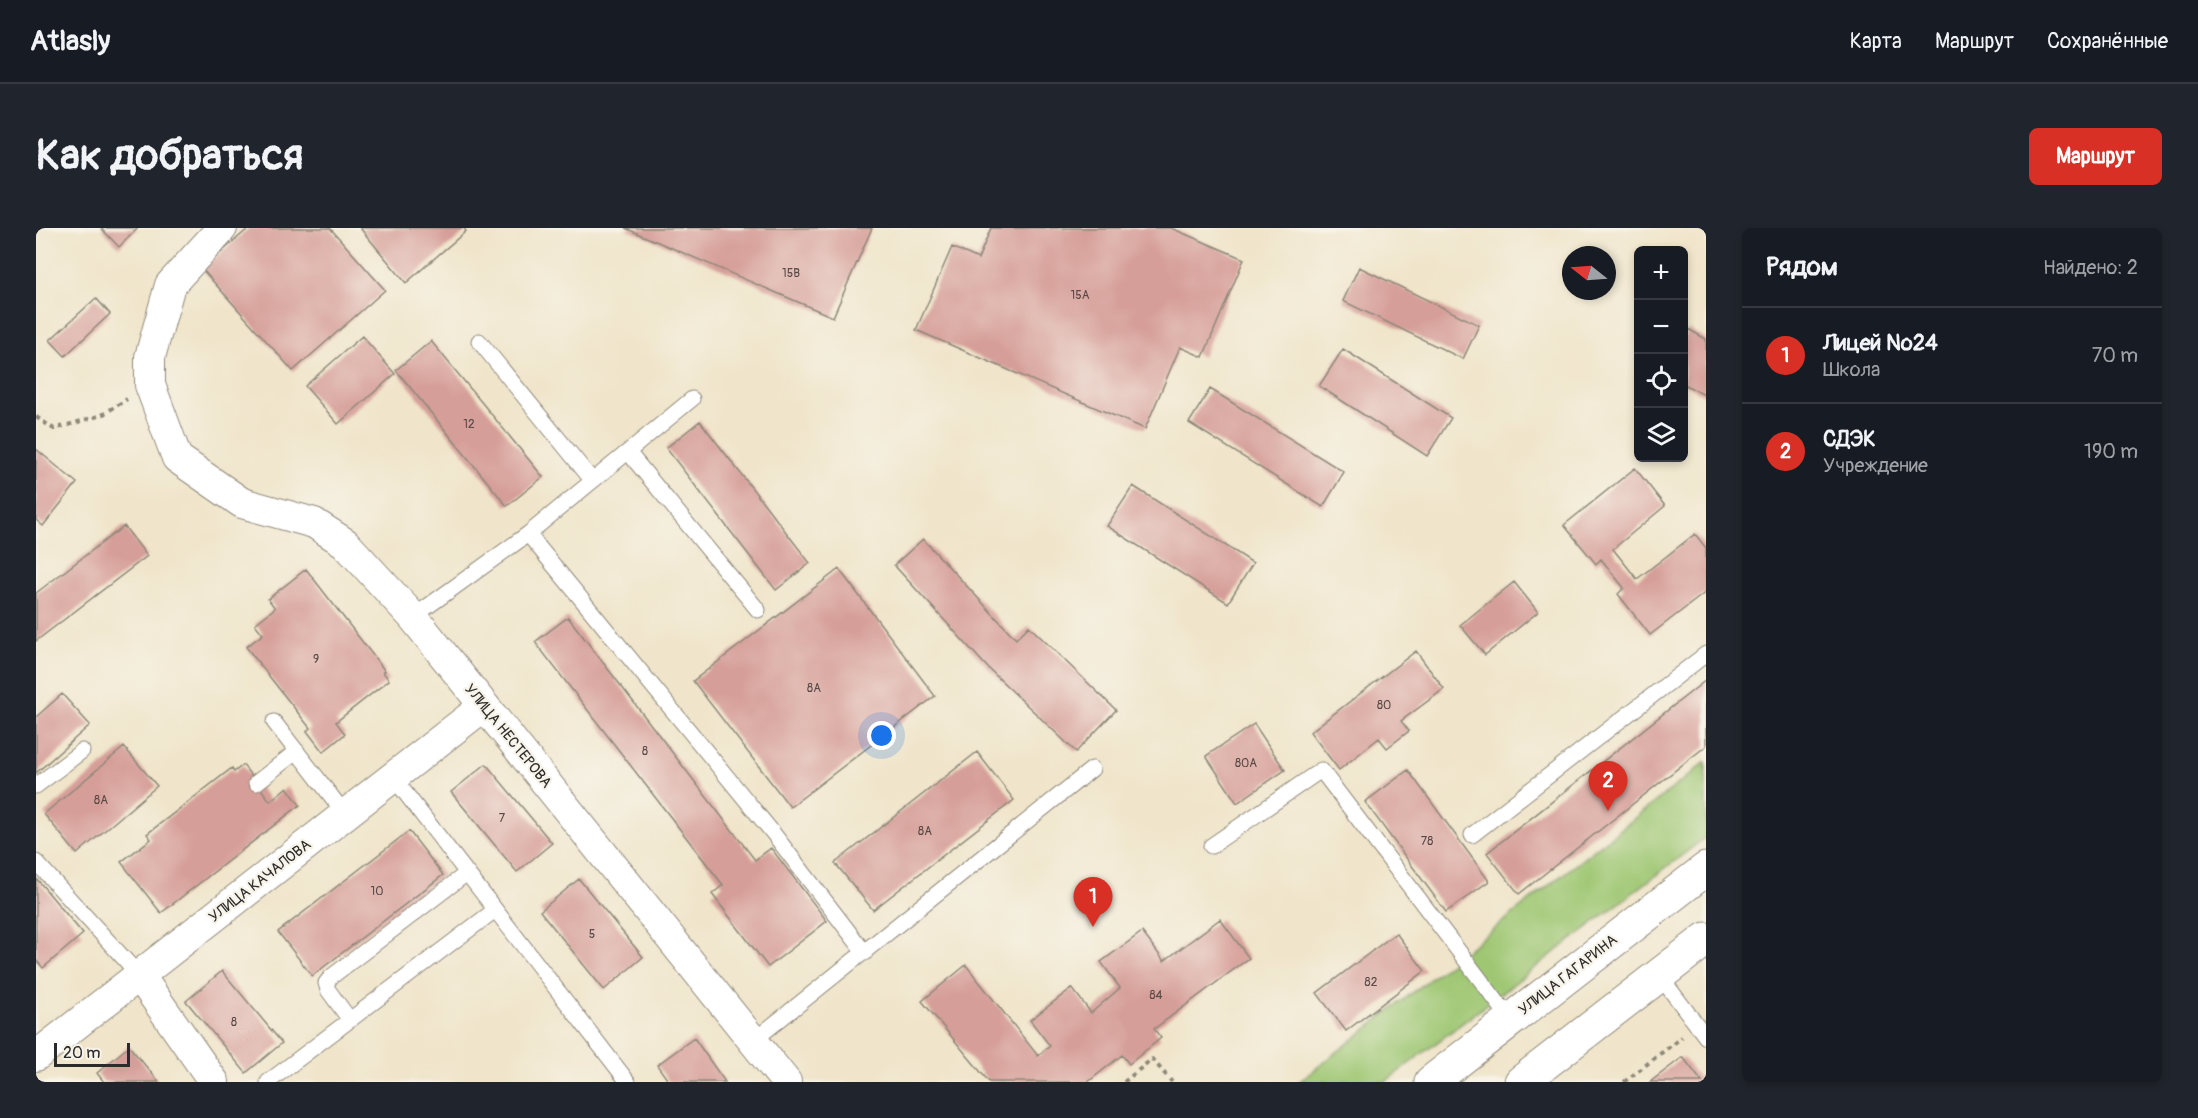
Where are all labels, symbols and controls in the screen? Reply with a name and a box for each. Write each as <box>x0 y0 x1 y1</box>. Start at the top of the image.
text: Atlasly <box>30 24 110 59</box>
text: Карта <box>1850 28 1902 55</box>
text: Маршрут <box>1935 28 2014 55</box>
text: Сохранённые <box>2047 28 2168 55</box>
button: Маршрут <box>2029 128 2162 185</box>
text: Как добраться <box>36 130 303 182</box>
north arrow <box>1562 246 1616 300</box>
map controls <box>1634 246 1688 462</box>
button: + <box>1634 246 1688 300</box>
text: Рядом <box>1766 251 1838 283</box>
text: Найдено: 2 <box>2043 255 2138 280</box>
house number: 15В <box>782 266 800 281</box>
house number: 15А <box>1071 288 1090 303</box>
button: − <box>1634 300 1688 354</box>
text: Лицей №24 <box>1823 329 1938 357</box>
text: 1 <box>1782 343 1789 368</box>
text: 70 m <box>2092 343 2138 368</box>
button: locate <box>1634 354 1688 408</box>
text: Школа <box>1823 357 1880 382</box>
button: layers <box>1634 408 1688 462</box>
house number: 12 <box>463 417 475 432</box>
text: СДЭК <box>1823 425 1876 453</box>
text: 2 <box>1780 439 1791 464</box>
text: 190 m <box>2084 439 2138 464</box>
text: Учреждение <box>1823 453 1928 478</box>
house number: 9 <box>313 652 319 667</box>
street label: УЛИЦА НЕСТЕРОВА <box>460 680 556 792</box>
house number: 8А <box>807 681 821 696</box>
house number: 80 <box>1377 698 1391 713</box>
your location <box>867 721 896 750</box>
house number: 8 <box>642 744 648 759</box>
house number: 80А <box>1235 756 1257 771</box>
pin: 2 <box>1588 762 1628 811</box>
house number: 8А <box>94 793 108 808</box>
house number: 7 <box>499 811 506 826</box>
house number: 8А <box>918 824 932 839</box>
house number: 78 <box>1421 834 1433 849</box>
street label: УЛИЦА КАЧАЛОВА <box>205 835 315 927</box>
pin: 1 <box>1074 878 1112 927</box>
house number: 10 <box>371 884 383 899</box>
house number: 5 <box>589 927 595 942</box>
street label: УЛИЦА ГАГАРИНА <box>1515 930 1621 1019</box>
house number: 82 <box>1365 975 1378 990</box>
house number: 84 <box>1149 988 1163 1003</box>
house number: 8 <box>231 1015 237 1030</box>
scale bar <box>54 1040 130 1068</box>
text: 20 m <box>63 1043 101 1063</box>

